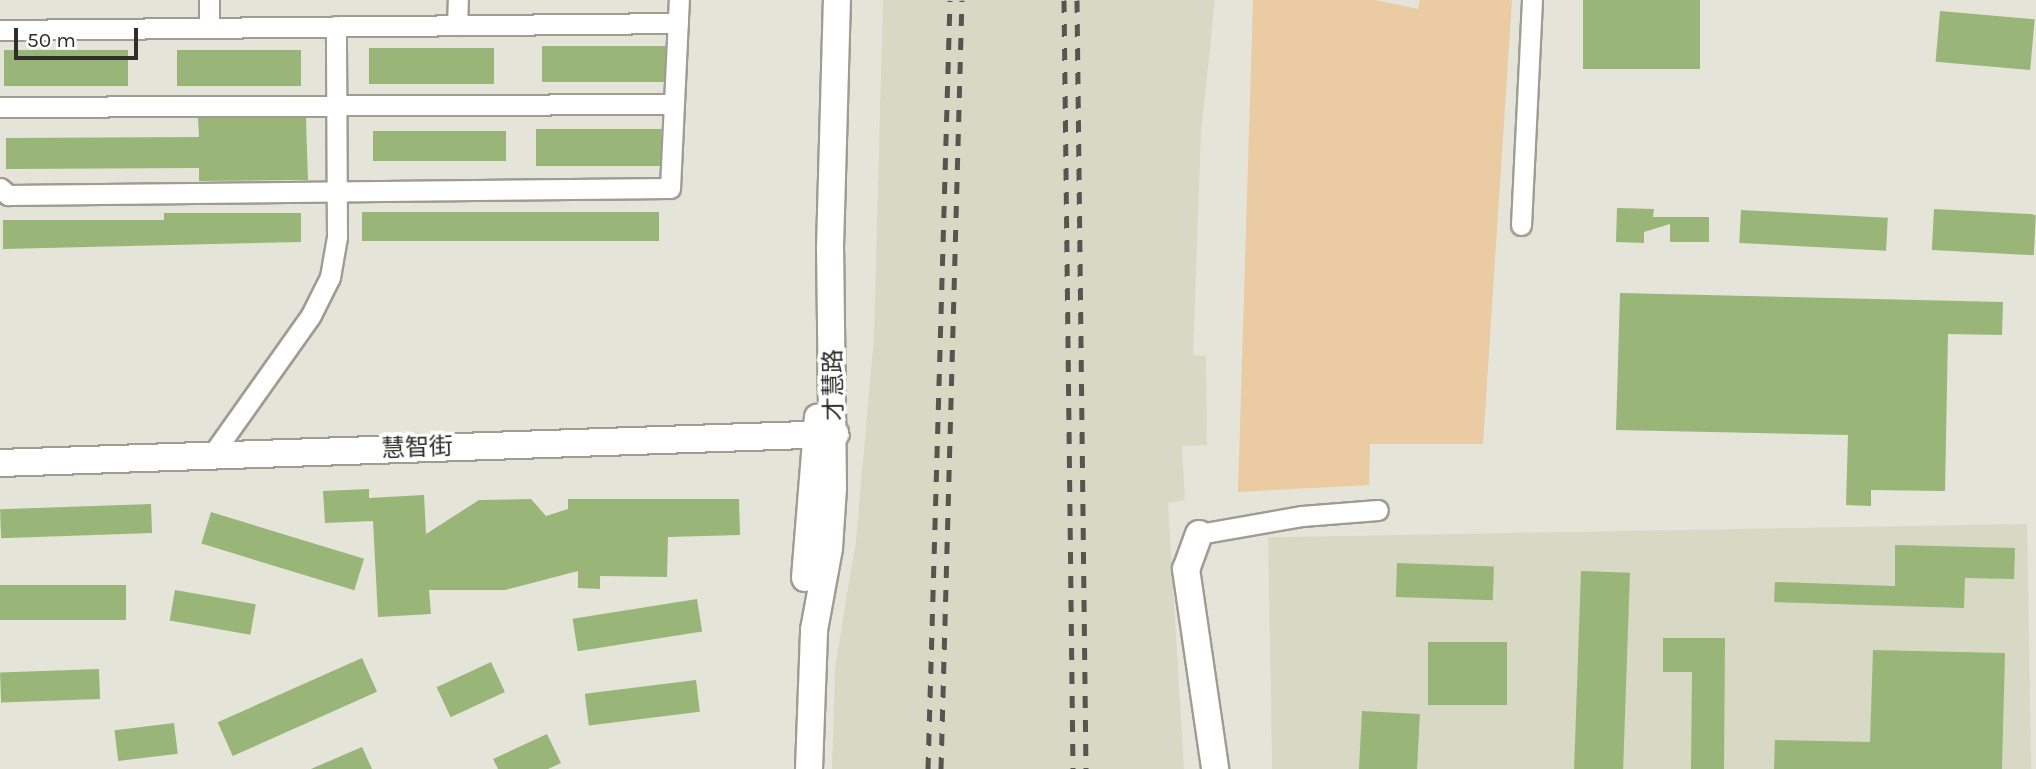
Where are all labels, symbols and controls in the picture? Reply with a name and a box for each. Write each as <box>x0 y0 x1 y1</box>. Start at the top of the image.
scale bar <box>18 14 142 58</box>
text: 50 m <box>27 28 76 52</box>
street label: 才慧路 <box>819 349 849 421</box>
street label: 慧智街 <box>381 432 453 464</box>

